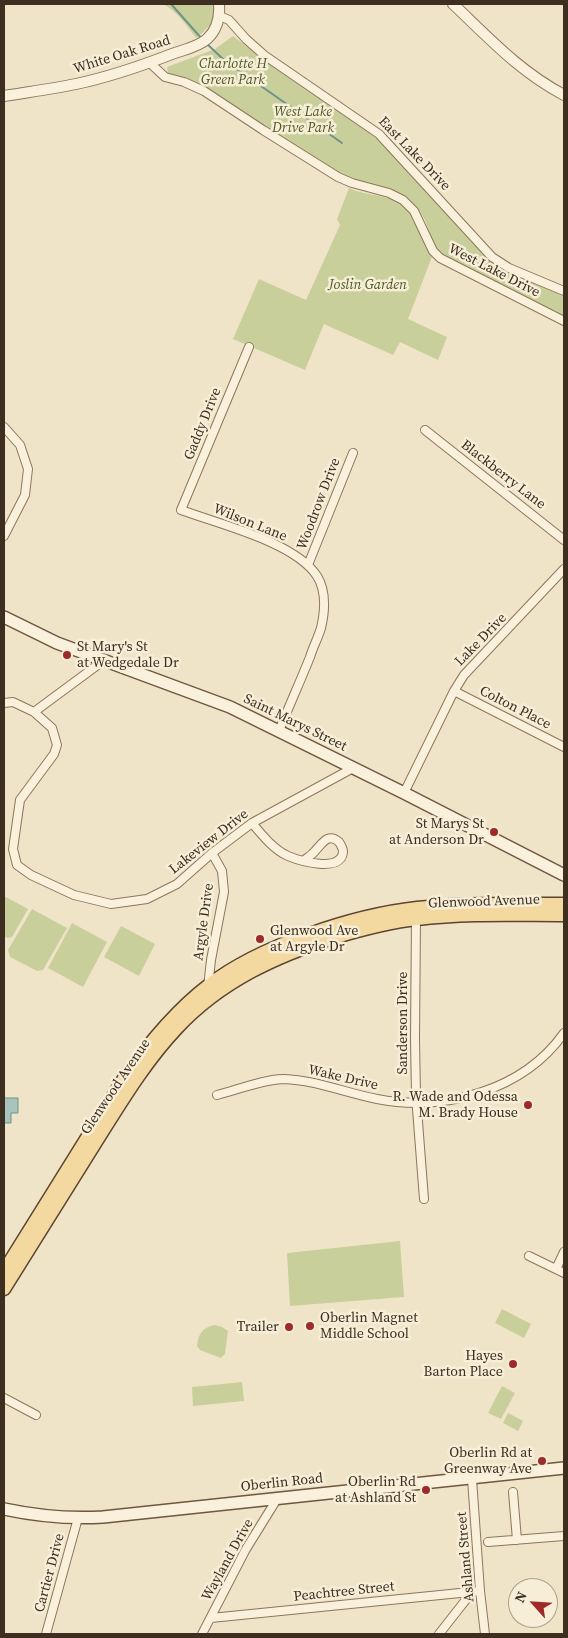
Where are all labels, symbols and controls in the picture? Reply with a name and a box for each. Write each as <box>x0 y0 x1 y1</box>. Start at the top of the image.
street label: White Oak Road <box>71 32 173 78</box>
park label: Charlotte H Green Park <box>199 56 267 88</box>
park label: West Lake Drive Park <box>272 104 334 136</box>
street label: East Lake Drive <box>374 113 454 195</box>
street label: West Lake Drive <box>445 241 543 301</box>
park label: Joslin Garden <box>329 277 407 293</box>
street label: Gaddy Drive <box>181 385 225 463</box>
street label: Blackberry Lane <box>457 437 549 513</box>
street label: Woodrow Drive <box>294 456 344 552</box>
street label: Wilson Lane <box>211 501 289 545</box>
street label: Lake Drive <box>452 610 510 670</box>
place label: St Mary's St at Wedgedale Dr <box>77 639 179 672</box>
marker: St Mary's St at Wedgedale Dr <box>61 649 73 661</box>
street label: Colton Place <box>476 683 554 733</box>
street label: Saint Marys Street <box>241 691 349 755</box>
street label: Lakeview Drive <box>166 806 252 878</box>
place label: St Marys St at Anderson Dr <box>389 816 484 849</box>
marker: St Marys St at Anderson Dr <box>488 826 500 838</box>
street label: Argyle Drive <box>190 882 218 962</box>
street label: Glenwood Avenue <box>428 892 540 912</box>
place label: Glenwood Ave at Argyle Dr <box>270 923 358 956</box>
marker: Glenwood Ave at Argyle Dr <box>254 933 266 945</box>
street label: Sanderson Drive <box>395 972 411 1074</box>
street label: Glenwood Avenue <box>78 1036 154 1138</box>
street label: Wake Drive <box>306 1062 380 1094</box>
place label: R. Wade and Odessa M. Brady House <box>392 1089 518 1122</box>
marker: R. Wade and Odessa M. Brady House <box>522 1099 534 1111</box>
place label: Oberlin Magnet Middle School <box>320 1310 418 1342</box>
place label: Trailer <box>237 1319 279 1335</box>
marker: Oberlin Magnet Middle School <box>304 1320 316 1332</box>
marker: Trailer <box>283 1321 295 1333</box>
place label: Hayes Barton Place <box>424 1348 503 1380</box>
marker: Hayes Barton Place <box>507 1358 519 1370</box>
place label: Oberlin Rd at Greenway Ave <box>444 1445 532 1478</box>
marker: Oberlin Rd at Greenway Ave <box>536 1455 548 1467</box>
street label: Oberlin Road <box>240 1470 324 1496</box>
place label: Oberlin Rd at Ashland St <box>335 1474 416 1506</box>
marker: Oberlin Rd at Ashland St <box>420 1484 432 1496</box>
street label: Ashland Street <box>454 1511 478 1603</box>
street label: Wayland Drive <box>199 1516 257 1604</box>
street label: Cartier Drive <box>31 1532 69 1614</box>
street label: Peachtree Street <box>293 1578 395 1606</box>
north arrow <box>508 1578 558 1628</box>
text: N <box>509 1588 532 1606</box>

